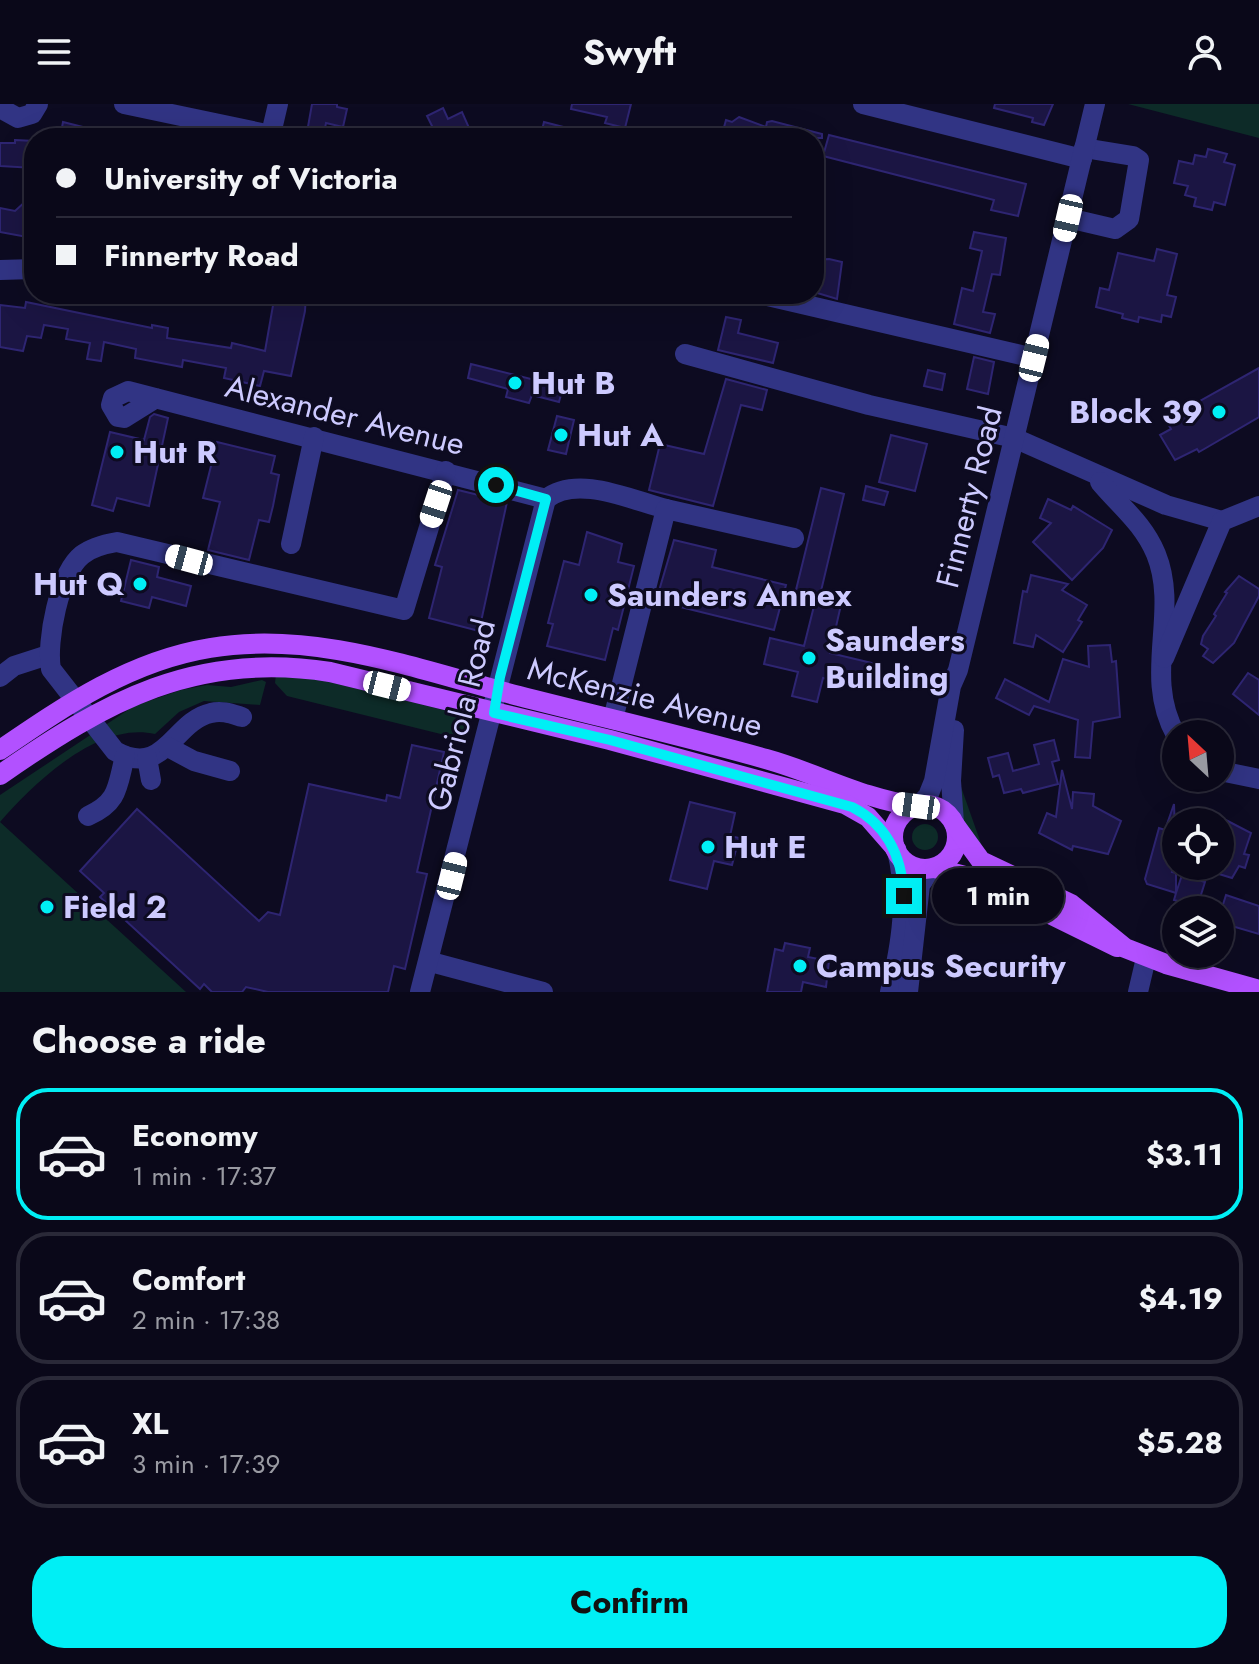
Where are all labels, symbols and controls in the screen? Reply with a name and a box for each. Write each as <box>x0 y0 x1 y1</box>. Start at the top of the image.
text: Swyft <box>583 26 676 78</box>
icon: menu <box>32 30 76 74</box>
icon: person <box>1183 30 1227 74</box>
text: University of Victoria <box>104 157 398 200</box>
car <box>1051 192 1085 244</box>
text: Finnerty Road <box>104 234 299 277</box>
car <box>1017 332 1051 384</box>
place label: Hut B <box>531 360 616 406</box>
street label: Alexander Avenue <box>221 363 469 467</box>
marker: Hut B <box>506 374 524 392</box>
place label: Block 39 <box>1069 389 1203 435</box>
street label: Finnerty Road <box>924 401 1014 593</box>
marker: Block 39 <box>1210 403 1228 421</box>
place label: Hut A <box>577 412 664 458</box>
marker: Hut A <box>552 426 570 444</box>
place label: Hut R <box>133 429 217 475</box>
marker: Hut R <box>108 443 126 461</box>
route start <box>478 467 514 503</box>
car <box>417 477 455 531</box>
car <box>163 542 215 578</box>
place label: Hut Q <box>33 561 124 607</box>
place label: Saunders Annex <box>607 572 853 618</box>
marker: Hut Q <box>131 575 149 593</box>
marker: Saunders Annex <box>582 586 600 604</box>
street label: Gabriola Road <box>415 614 507 816</box>
place label: Saunders Building <box>825 617 965 700</box>
street label: McKenzie Avenue <box>523 646 767 748</box>
marker: Saunders Building <box>800 649 818 667</box>
car <box>361 669 413 703</box>
north arrow <box>1162 720 1234 792</box>
map controls <box>1162 720 1234 968</box>
car <box>891 791 941 821</box>
button: locate <box>1162 808 1234 880</box>
place label: Hut E <box>724 824 807 870</box>
marker: Hut E <box>699 838 717 856</box>
car <box>435 850 469 902</box>
callout: 1 min <box>932 868 1064 924</box>
text: 1 min <box>966 877 1030 915</box>
route end <box>886 878 922 914</box>
place label: Field 2 <box>63 884 167 930</box>
button: layers <box>1162 896 1234 968</box>
marker: Field 2 <box>38 898 56 916</box>
place label: Campus Security <box>816 943 1066 989</box>
marker: Campus Security <box>791 957 809 975</box>
text: Choose a ride <box>32 1014 266 1066</box>
text: Economy <box>132 1114 258 1157</box>
icon: car <box>36 1118 108 1190</box>
text: $3.11 <box>1146 1133 1223 1176</box>
text: 1 min · 17:37 <box>132 1157 276 1195</box>
text: Comfort <box>132 1258 245 1301</box>
icon: car <box>36 1262 108 1334</box>
text: $4.19 <box>1138 1277 1223 1320</box>
text: 2 min · 17:38 <box>132 1301 280 1339</box>
text: XL <box>132 1402 168 1445</box>
icon: car <box>36 1406 108 1478</box>
text: $5.28 <box>1137 1421 1223 1464</box>
text: 3 min · 17:39 <box>132 1445 280 1483</box>
button: Confirm <box>32 1556 1227 1648</box>

